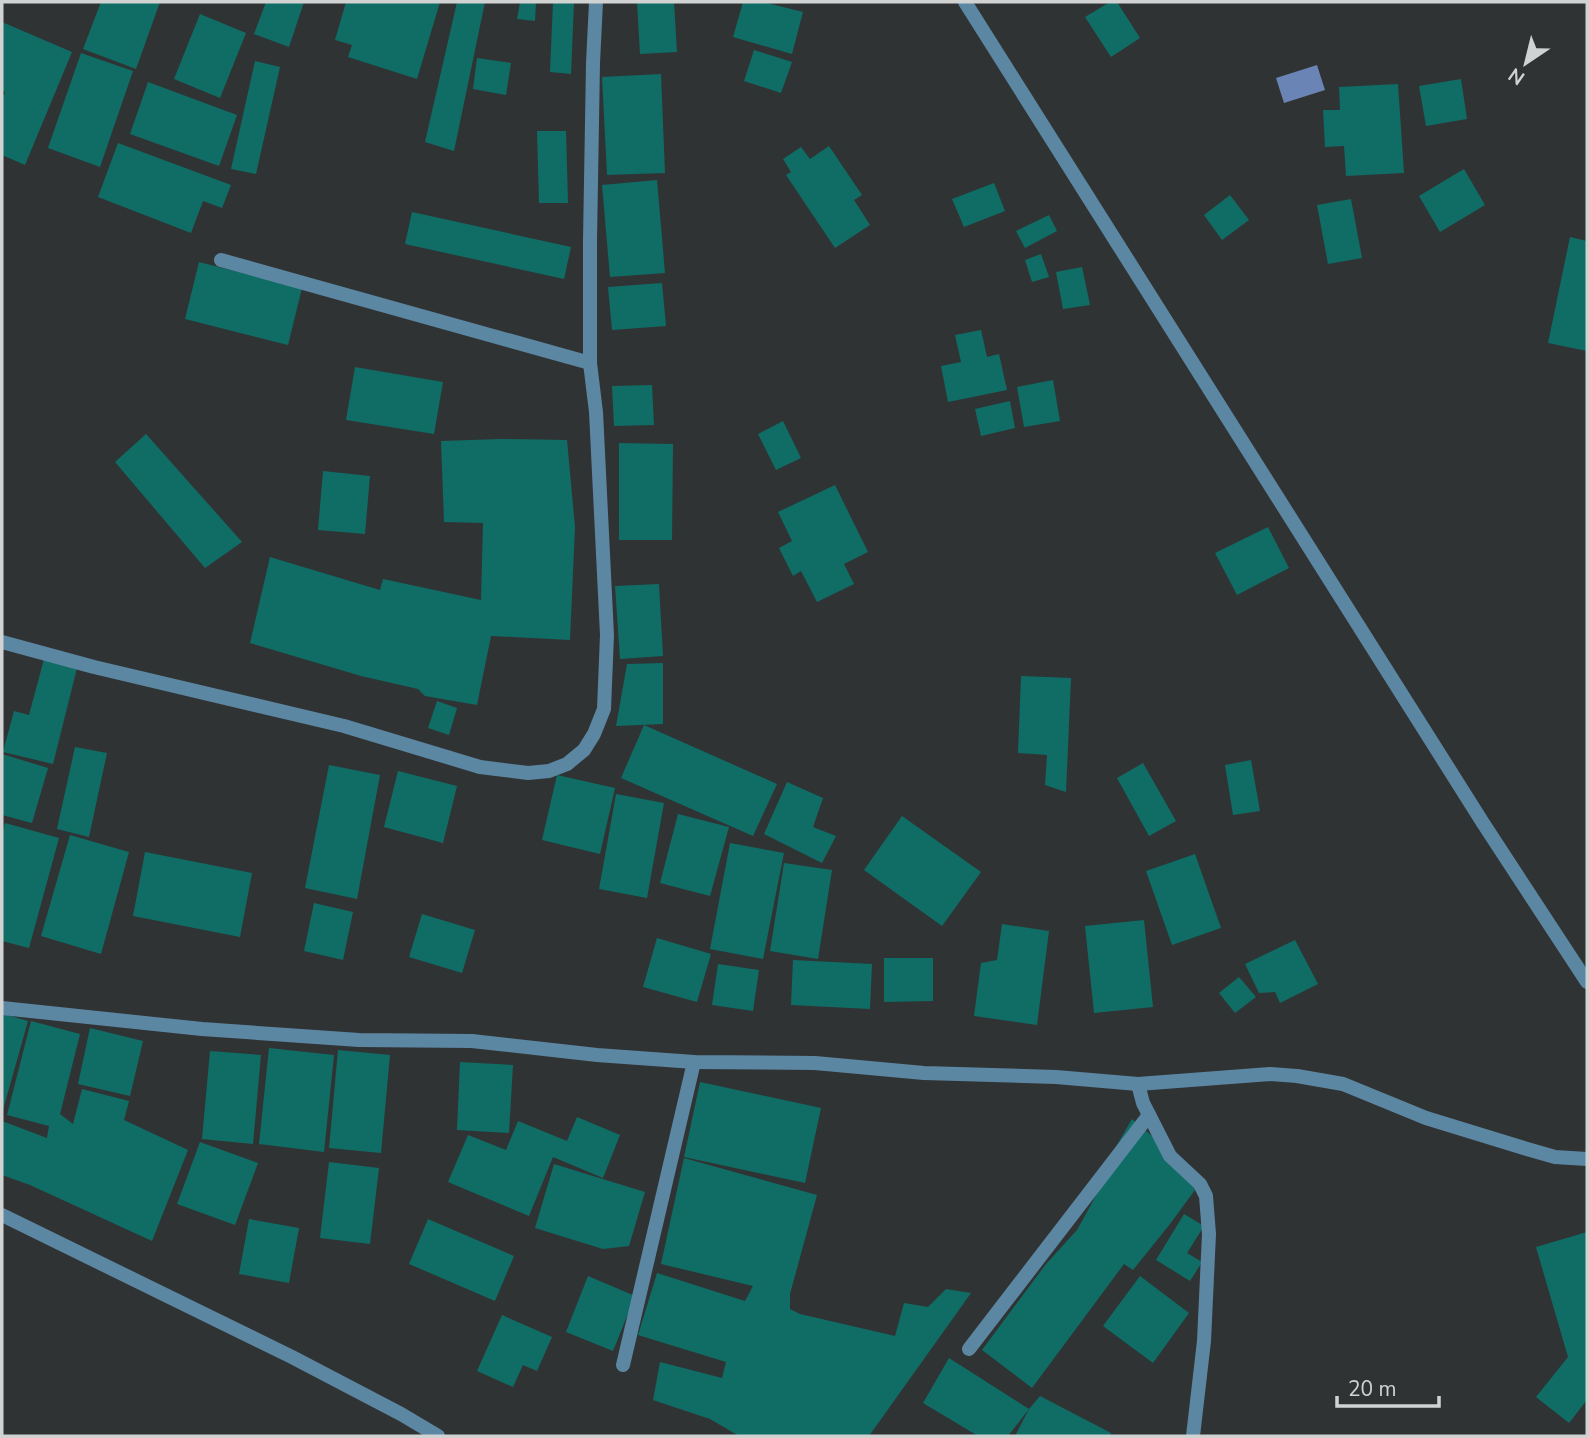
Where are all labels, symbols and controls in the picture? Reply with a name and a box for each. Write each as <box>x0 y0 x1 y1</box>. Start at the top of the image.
north arrow <box>1491 28 1561 98</box>
text: N <box>1504 61 1530 91</box>
scale bar <box>1337 1364 1438 1408</box>
text: 20 m <box>1348 1375 1397 1403</box>

